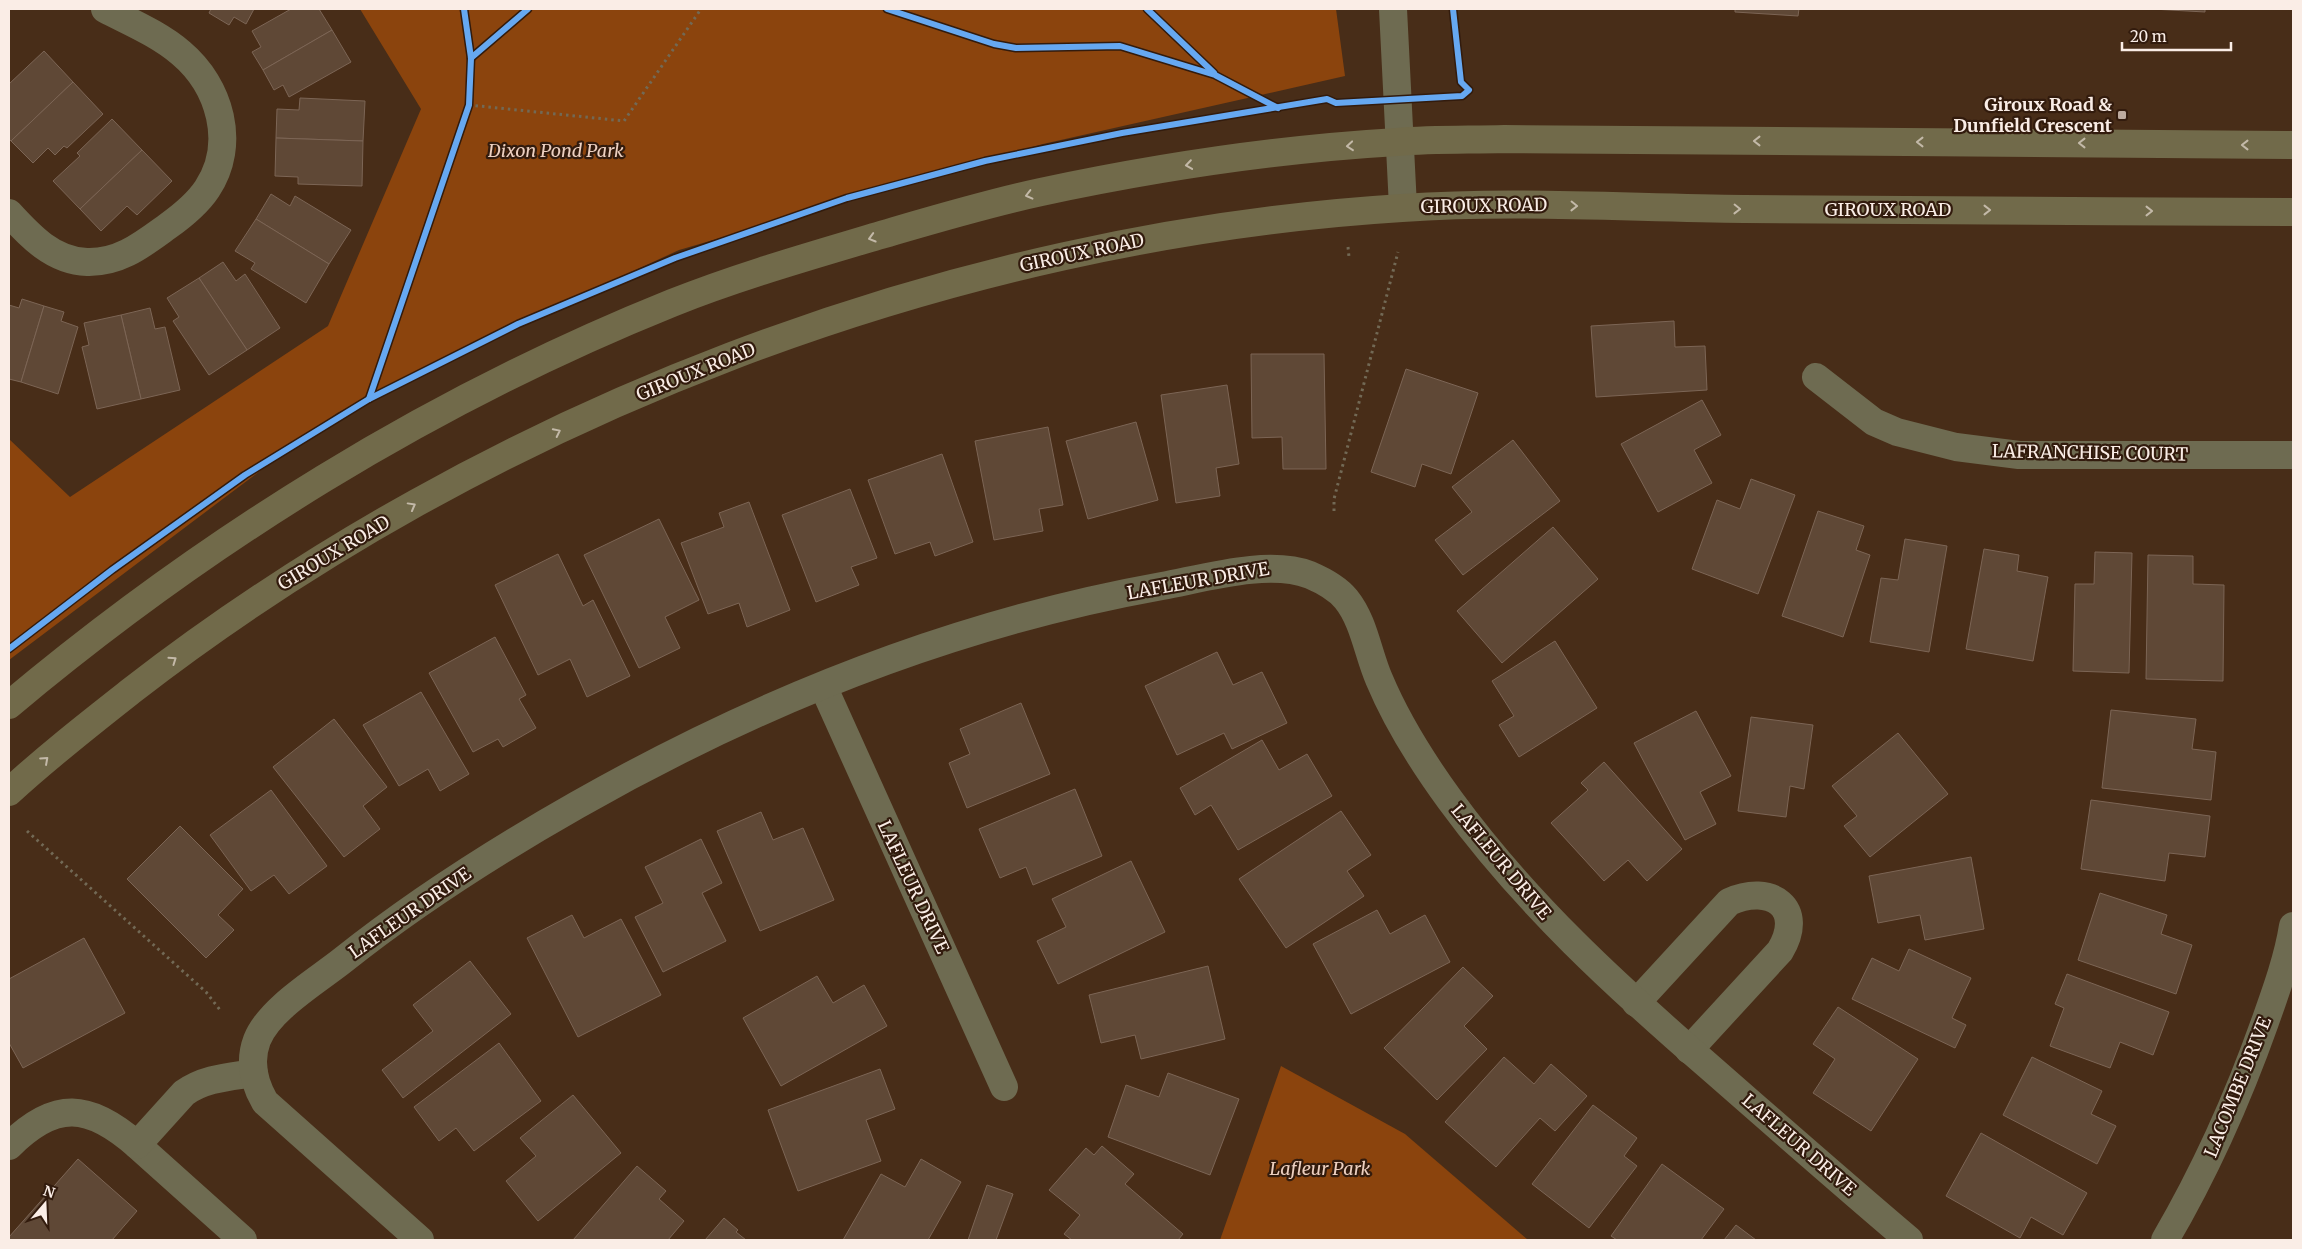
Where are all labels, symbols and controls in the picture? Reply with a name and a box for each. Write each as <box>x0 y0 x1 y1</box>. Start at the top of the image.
scale bar <box>2122 20 2231 52</box>
text: 20 m <box>2130 27 2167 46</box>
place label: Giroux Road & Dunfield Crescent <box>1953 93 2113 137</box>
marker: Giroux Road & Dunfield Crescent <box>2116 109 2128 121</box>
one-way arrow <box>1753 136 1760 146</box>
one-way arrow <box>1915 137 1923 147</box>
one-way arrow <box>2078 138 2086 148</box>
park label: Dixon Pond Park <box>487 139 624 162</box>
one-way arrow <box>2240 139 2248 150</box>
one-way arrow <box>1346 140 1354 151</box>
one-way arrow <box>1184 159 1192 170</box>
one-way arrow <box>1025 189 1034 200</box>
street label: GIROUX ROAD <box>1421 193 1547 218</box>
street label: GIROUX ROAD <box>1825 198 1951 221</box>
one-way arrow <box>1570 200 1578 211</box>
one-way arrow <box>1733 204 1741 214</box>
one-way arrow <box>1983 205 1991 215</box>
one-way arrow <box>2146 206 2153 216</box>
street label: GIROUX ROAD <box>1018 228 1146 277</box>
one-way arrow <box>868 232 877 243</box>
street label: GIROUX ROAD <box>633 337 759 406</box>
one-way arrow <box>552 427 561 438</box>
street label: LAFRANCHISE COURT <box>1992 439 2189 466</box>
one-way arrow <box>407 502 416 512</box>
street label: GIROUX ROAD <box>274 510 394 595</box>
street label: LAFLEUR DRIVE <box>1125 557 1271 604</box>
one-way arrow <box>167 657 176 665</box>
one-way arrow <box>39 756 48 765</box>
street label: LAFLEUR DRIVE <box>1446 799 1557 925</box>
street label: LAFLEUR DRIVE <box>873 817 955 957</box>
street label: LAFLEUR DRIVE <box>344 862 476 963</box>
street label: LACOMBE DRIVE <box>2199 1013 2276 1161</box>
street label: LAFLEUR DRIVE <box>1737 1089 1862 1201</box>
park label: Lafleur Park <box>1270 1157 1371 1180</box>
north arrow <box>20 1179 70 1229</box>
text: N <box>41 1181 57 1202</box>

